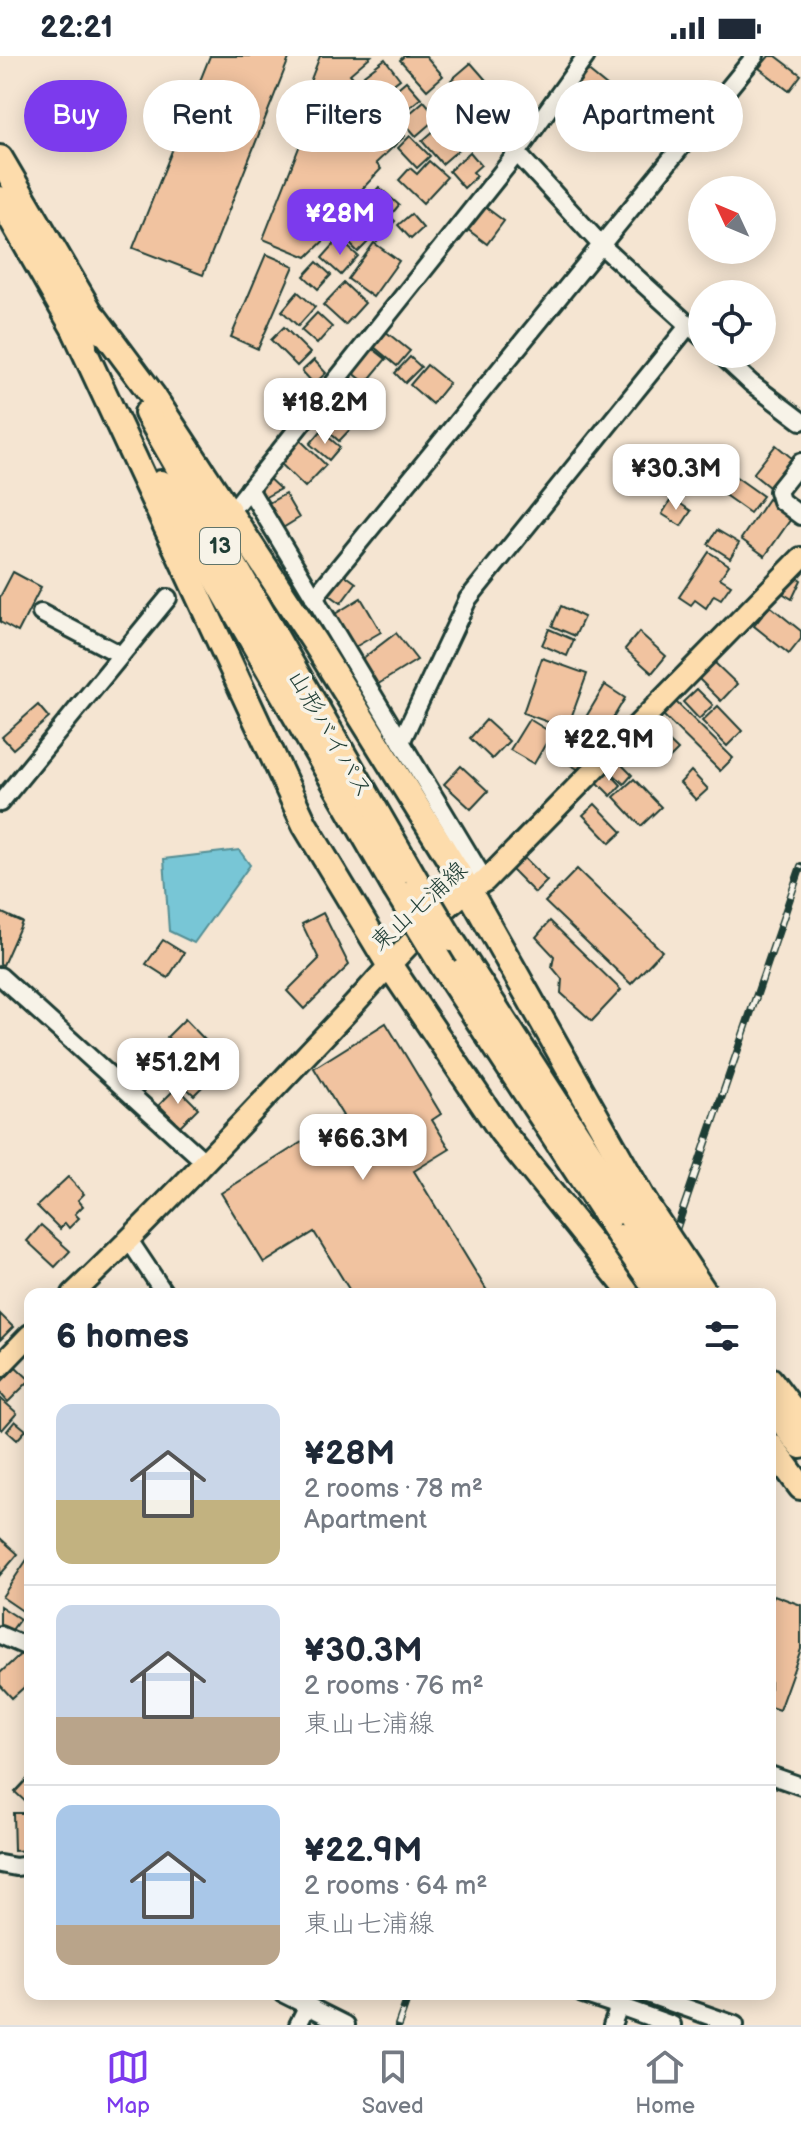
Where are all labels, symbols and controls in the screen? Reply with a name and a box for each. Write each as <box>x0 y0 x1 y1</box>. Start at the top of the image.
text: 22:21 <box>40 10 113 46</box>
chip: Buy <box>24 80 127 152</box>
chip: Rent <box>143 80 260 152</box>
chip: Filters <box>276 80 410 152</box>
chip: New <box>426 80 539 152</box>
chip: Apartment <box>555 80 743 152</box>
north arrow <box>688 176 776 264</box>
map controls <box>688 176 776 368</box>
pin: ¥28M <box>293 189 387 257</box>
text: ¥28M <box>305 199 375 230</box>
button: locate <box>688 280 776 368</box>
pin: ¥18.2M <box>260 378 390 446</box>
text: ¥18.2M <box>282 388 368 419</box>
pin: ¥30.3M <box>611 444 741 512</box>
text: ¥30.3M <box>631 454 721 485</box>
road number: 13 <box>200 528 240 564</box>
street label: 山形バイパス <box>282 665 378 803</box>
pin: ¥22.9M <box>544 715 674 783</box>
text: ¥22.9M <box>564 725 654 756</box>
street label: 東山七浦線 <box>365 855 473 957</box>
pin: ¥51.2M <box>113 1038 243 1106</box>
text: ¥51.2M <box>135 1048 221 1079</box>
pin: ¥66.3M <box>298 1114 428 1182</box>
text: ¥66.3M <box>318 1124 408 1155</box>
icon: filters <box>700 1314 744 1358</box>
text: 6 homes <box>56 1316 189 1357</box>
text: ¥28M <box>304 1433 395 1474</box>
icon: home <box>120 1436 216 1532</box>
text: 2 rooms · 78 m² <box>304 1474 483 1505</box>
text: Apartment <box>304 1505 427 1536</box>
text: ¥30.3M <box>304 1630 423 1671</box>
icon: home <box>120 1637 216 1733</box>
text: 2 rooms · 76 m² <box>304 1671 484 1702</box>
text: 東山七浦線 <box>304 1709 434 1740</box>
text: ¥22.9M <box>304 1830 422 1871</box>
icon: home <box>120 1837 216 1933</box>
text: 2 rooms · 64 m² <box>304 1871 488 1902</box>
text: 東山七浦線 <box>304 1909 434 1940</box>
tab: Map <box>106 2045 150 2120</box>
tab: Saved <box>362 2045 424 2120</box>
tab: Home <box>635 2045 695 2120</box>

